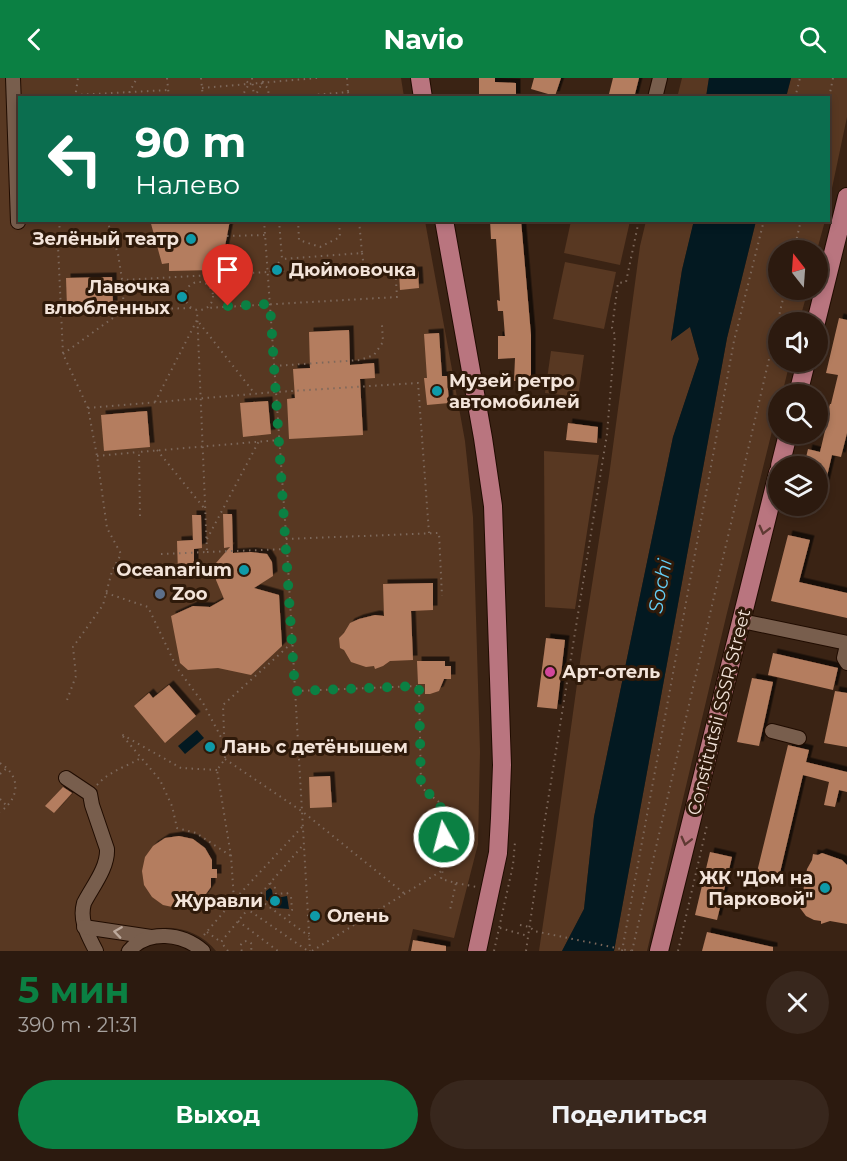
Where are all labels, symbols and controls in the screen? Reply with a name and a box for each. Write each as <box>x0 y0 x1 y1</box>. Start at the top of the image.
icon: back <box>18 23 51 56</box>
text: Navio <box>383 23 464 56</box>
icon: search <box>796 23 829 56</box>
text: 90 m <box>135 116 246 168</box>
icon: left <box>36 120 114 198</box>
text: Налево <box>135 168 240 201</box>
place label: Зелёный театр <box>32 228 179 250</box>
marker: Зелёный театр <box>184 232 198 246</box>
north arrow <box>768 240 828 300</box>
map controls <box>768 240 828 516</box>
pin <box>202 244 253 306</box>
icon: arrive <box>211 253 244 286</box>
place label: Дюймовочка <box>289 259 416 281</box>
marker: Дюймовочка <box>270 263 284 277</box>
place label: Лавочка влюбленных <box>44 276 170 319</box>
marker: Лавочка влюбленных <box>175 290 189 304</box>
button: sound <box>768 312 828 372</box>
place label: Музей ретро автомобилей <box>449 370 580 413</box>
marker: Музей ретро автомобилей <box>430 384 444 398</box>
button: search <box>768 384 828 444</box>
button: layers <box>768 456 828 516</box>
one-way arrow <box>759 525 772 535</box>
water label: Sochi <box>643 556 677 615</box>
place label: Oceanarium <box>116 559 232 581</box>
marker: Oceanarium <box>237 563 251 577</box>
place label: Zoo <box>172 583 208 605</box>
marker: Zoo <box>153 587 167 601</box>
street label: Constitutsii SSSR Street <box>683 607 755 817</box>
place label: Арт-отель <box>562 661 660 683</box>
marker: Арт-отель <box>543 665 557 679</box>
place label: Лань с детёнышем <box>222 736 408 758</box>
marker: Лань с детёнышем <box>203 740 217 754</box>
position arrow <box>412 805 476 869</box>
one-way arrow <box>681 836 694 846</box>
place label: ЖК "Дом на Парковой" <box>699 867 813 910</box>
marker: ЖК "Дом на Парковой" <box>818 881 832 895</box>
place label: Журавли <box>174 890 263 912</box>
marker: Журавли <box>268 894 282 908</box>
place label: Олень <box>327 905 389 927</box>
marker: Олень <box>308 909 322 923</box>
one-way arrow <box>113 926 123 939</box>
text: 5 мин <box>18 968 130 1012</box>
button: close <box>766 971 829 1034</box>
text: 390 m · 21:31 <box>18 1013 138 1037</box>
button: Выход <box>18 1080 418 1149</box>
button: Поделиться <box>430 1080 829 1149</box>

